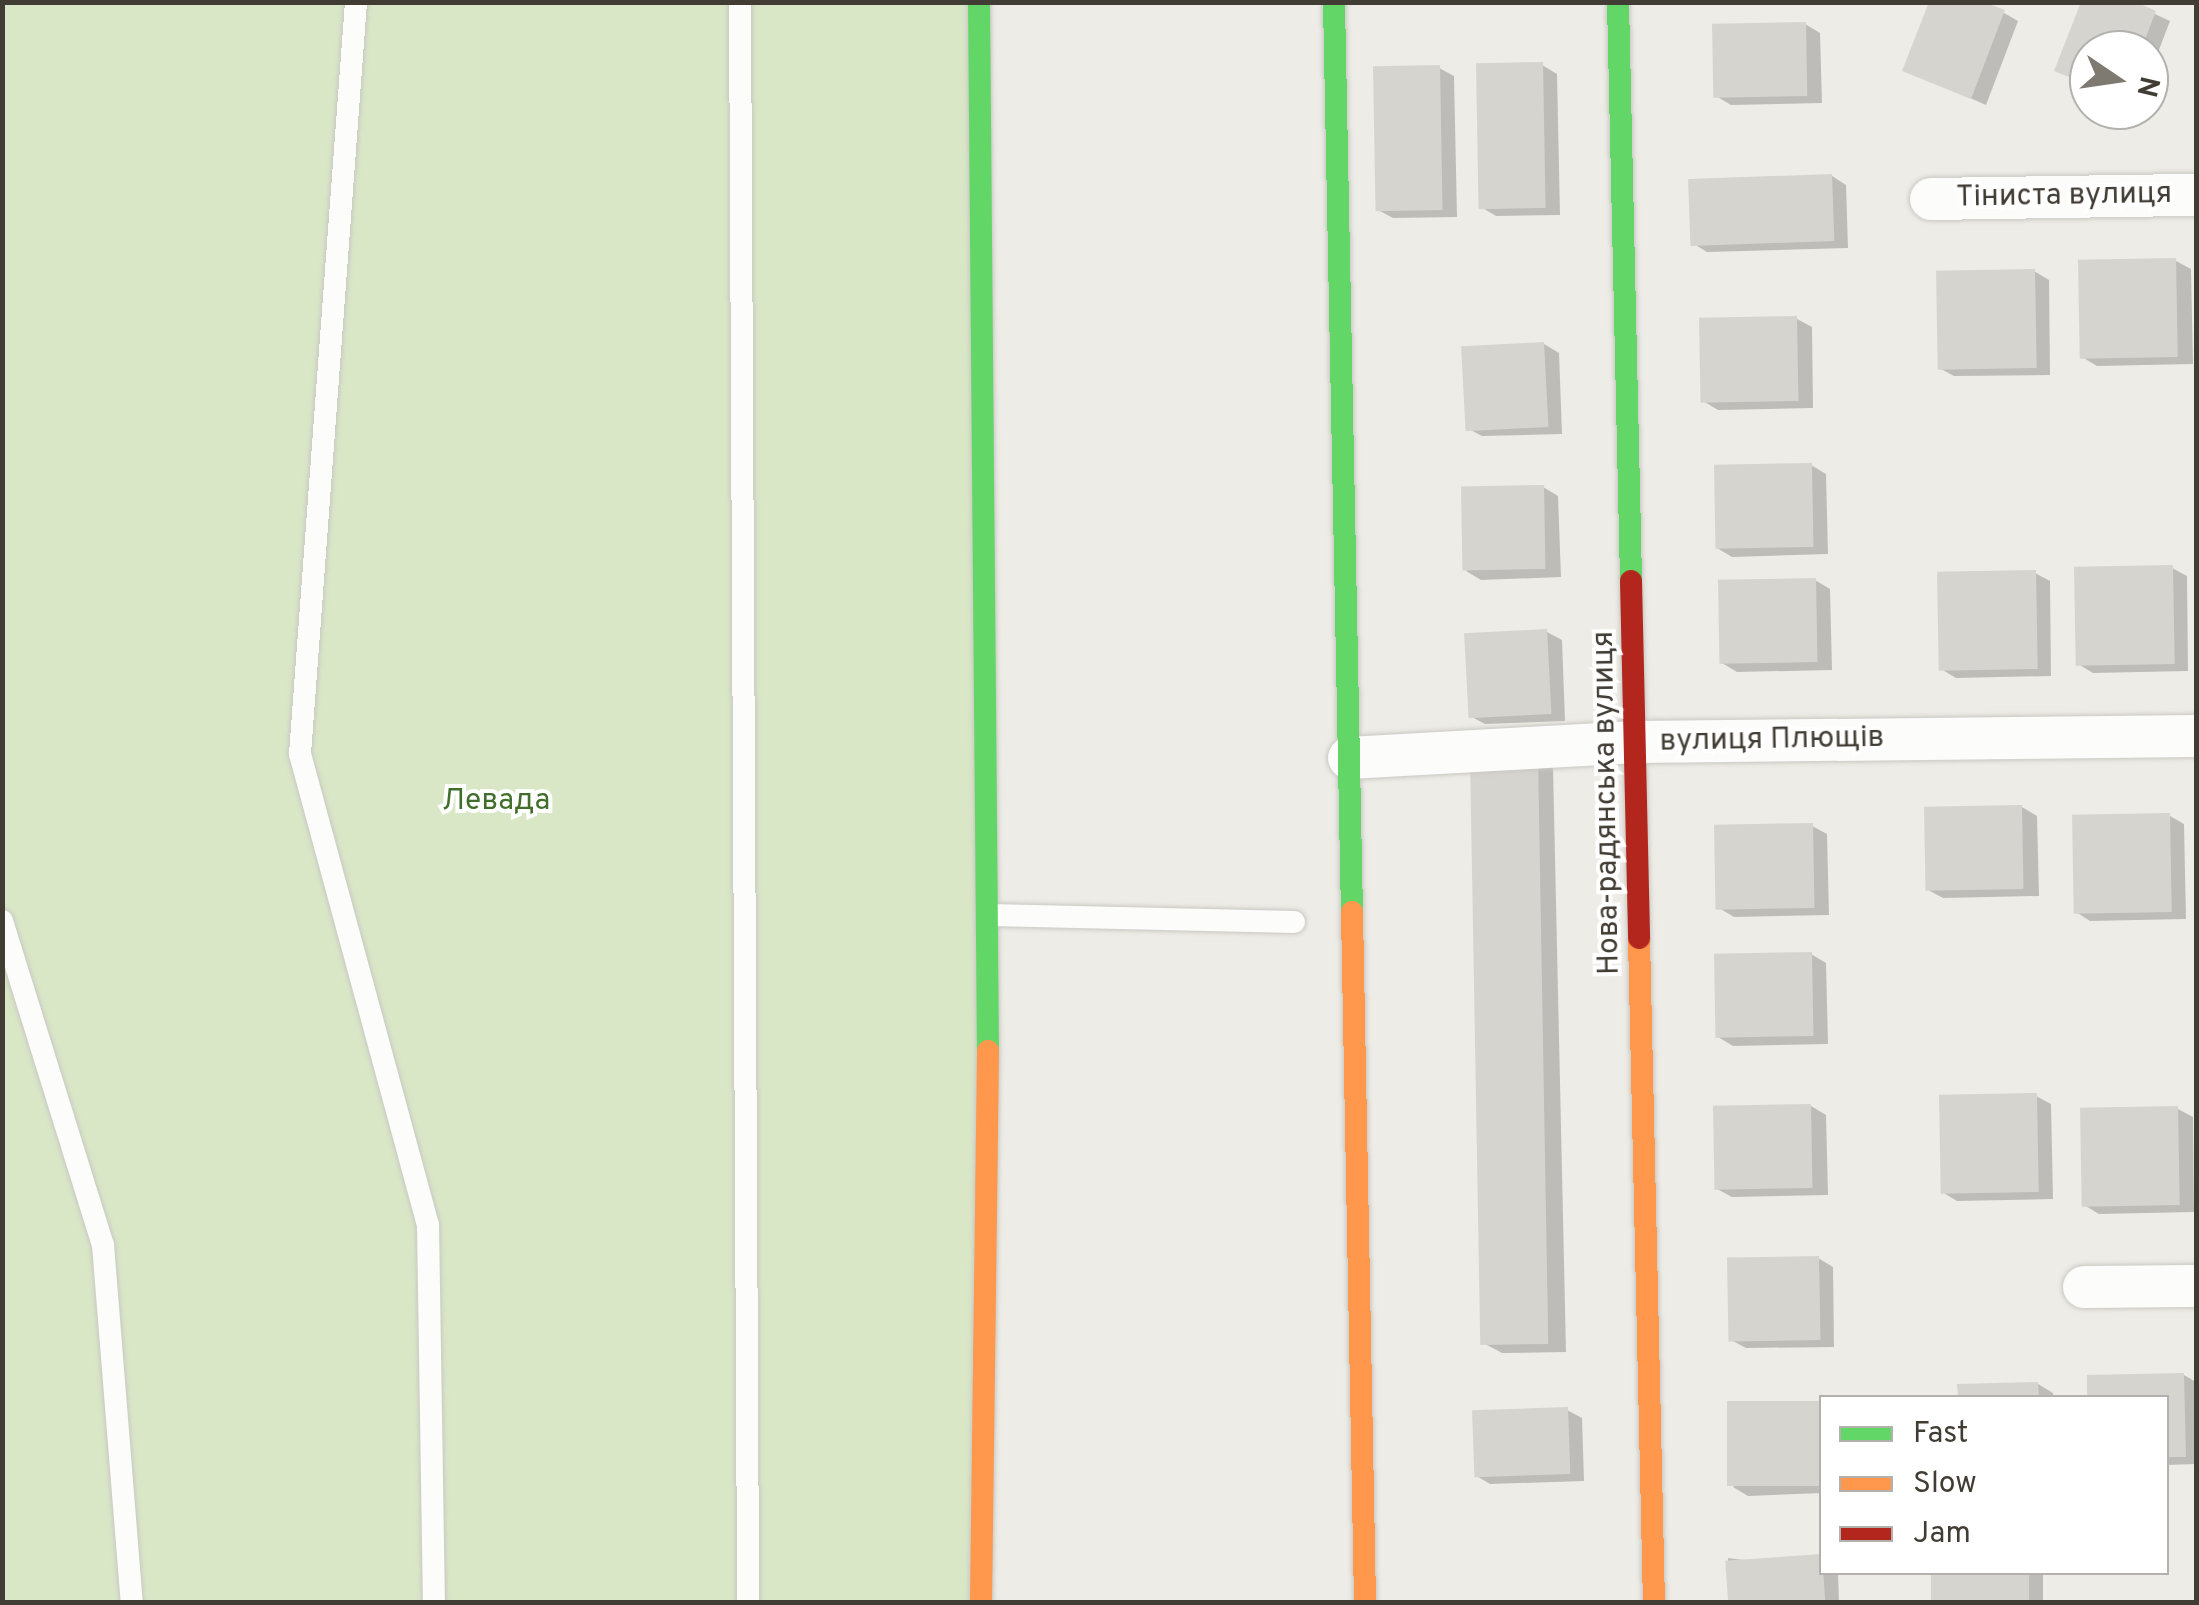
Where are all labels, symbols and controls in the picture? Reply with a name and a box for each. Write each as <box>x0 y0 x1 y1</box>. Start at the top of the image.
north arrow <box>2069 30 2169 130</box>
text: N <box>2126 72 2166 100</box>
street label: Тіниста вулиця <box>1956 177 2172 217</box>
street label: Нова-радянська вулиця <box>1587 631 1629 975</box>
street label: вулиця Плющів <box>1659 721 1885 761</box>
park label: Левада <box>442 784 550 820</box>
legend <box>1819 1395 2169 1575</box>
text: Fast <box>1913 1416 1968 1453</box>
text: Slow <box>1913 1466 1977 1503</box>
text: Jam <box>1913 1516 1971 1553</box>

